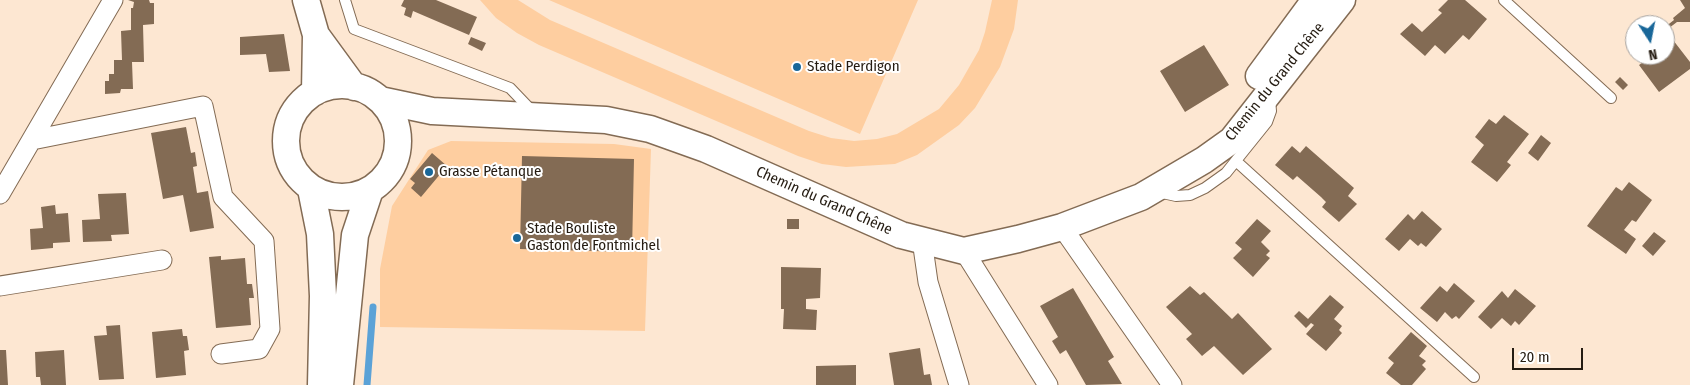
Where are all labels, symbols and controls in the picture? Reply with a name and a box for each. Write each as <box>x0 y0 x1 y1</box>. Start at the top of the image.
north arrow <box>1625 15 1675 65</box>
street label: Chemin du Grand Chêne <box>1222 19 1328 145</box>
text: N <box>1647 45 1659 63</box>
place label: Stade Perdigon <box>807 58 900 76</box>
marker: Stade Perdigon <box>791 61 803 73</box>
place label: Grasse Pétanque <box>439 163 541 181</box>
street label: Chemin du Grand Chêne <box>753 163 895 239</box>
marker: Grasse Pétanque <box>423 166 435 178</box>
place label: Stade Bouliste Gaston de Fontmichel <box>527 220 660 255</box>
marker: Stade Bouliste Gaston de Fontmichel <box>511 232 523 244</box>
scale bar <box>1515 338 1586 370</box>
text: 20 m <box>1520 348 1550 366</box>

